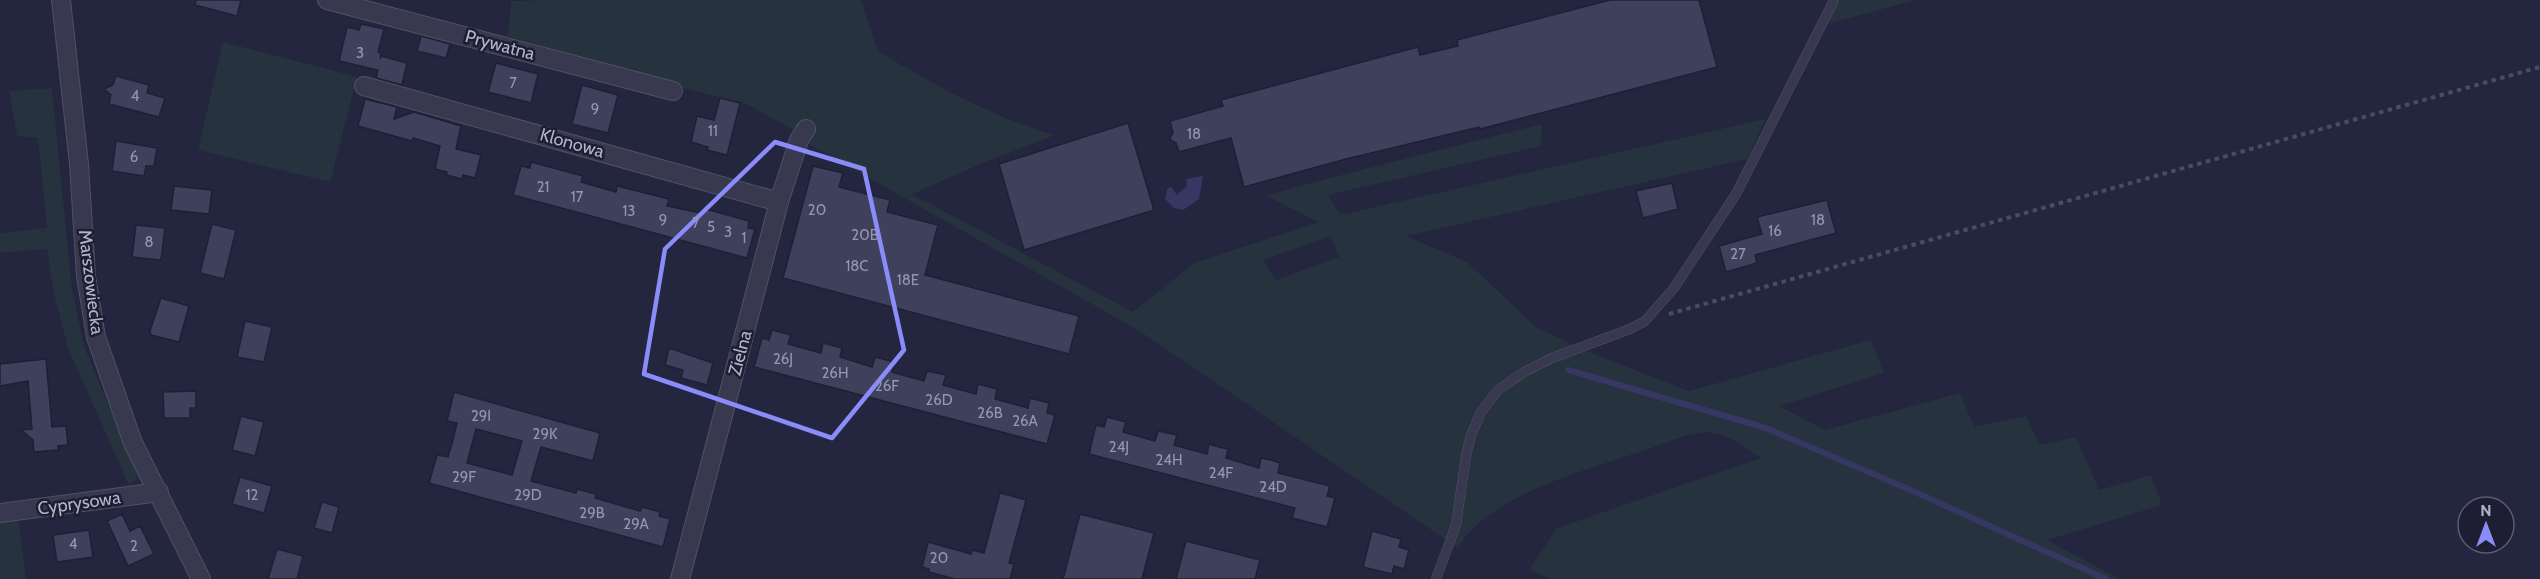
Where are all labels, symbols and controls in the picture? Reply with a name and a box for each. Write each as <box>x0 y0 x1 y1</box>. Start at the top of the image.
street label: Prywatna <box>463 25 538 65</box>
house number: 3 <box>356 44 364 62</box>
house number: 7 <box>509 74 517 92</box>
house number: 4 <box>131 87 140 105</box>
house number: 9 <box>591 100 599 118</box>
house number: 11 <box>708 122 718 140</box>
street label: Klonowa <box>537 123 607 163</box>
house number: 18 <box>1187 125 1201 143</box>
house number: 6 <box>130 148 138 166</box>
house number: 21 <box>537 178 549 196</box>
house number: 17 <box>571 188 584 206</box>
house number: 20 <box>808 201 826 219</box>
house number: 13 <box>622 202 636 220</box>
house number: 9 <box>659 211 667 229</box>
house number: 18 <box>1811 211 1825 229</box>
house number: 7 <box>692 214 700 232</box>
house number: 5 <box>707 218 715 236</box>
house number: 16 <box>1768 222 1782 240</box>
house number: 3 <box>724 223 732 241</box>
house number: 20B <box>851 226 879 244</box>
street label: Marszowiecka <box>74 228 108 336</box>
house number: 1 <box>742 229 746 247</box>
house number: 8 <box>144 233 154 251</box>
house number: 27 <box>1730 245 1746 263</box>
house number: 18C <box>845 257 869 275</box>
house number: 18E <box>897 271 919 289</box>
street label: Zielna <box>723 328 757 378</box>
house number: 26J <box>773 350 793 368</box>
house number: 26H <box>822 364 848 382</box>
house number: 26F <box>875 377 899 395</box>
house number: 26D <box>925 391 953 409</box>
house number: 26B <box>977 404 1003 422</box>
house number: 29I <box>471 407 491 425</box>
house number: 26A <box>1012 412 1039 430</box>
house number: 29K <box>533 425 558 443</box>
house number: 24J <box>1109 438 1129 456</box>
house number: 24H <box>1155 451 1183 469</box>
house number: 24F <box>1209 464 1233 482</box>
house number: 29F <box>452 468 476 486</box>
house number: 24D <box>1259 478 1287 496</box>
street label: Cyprysowa <box>36 486 122 520</box>
house number: 12 <box>246 486 259 504</box>
house number: 29D <box>514 486 542 504</box>
north arrow <box>2456 495 2516 555</box>
text: N <box>2480 501 2492 520</box>
house number: 29B <box>579 504 605 522</box>
house number: 29A <box>623 515 649 533</box>
house number: 4 <box>69 535 78 553</box>
house number: 2 <box>130 537 138 555</box>
house number: 20 <box>930 549 948 567</box>

